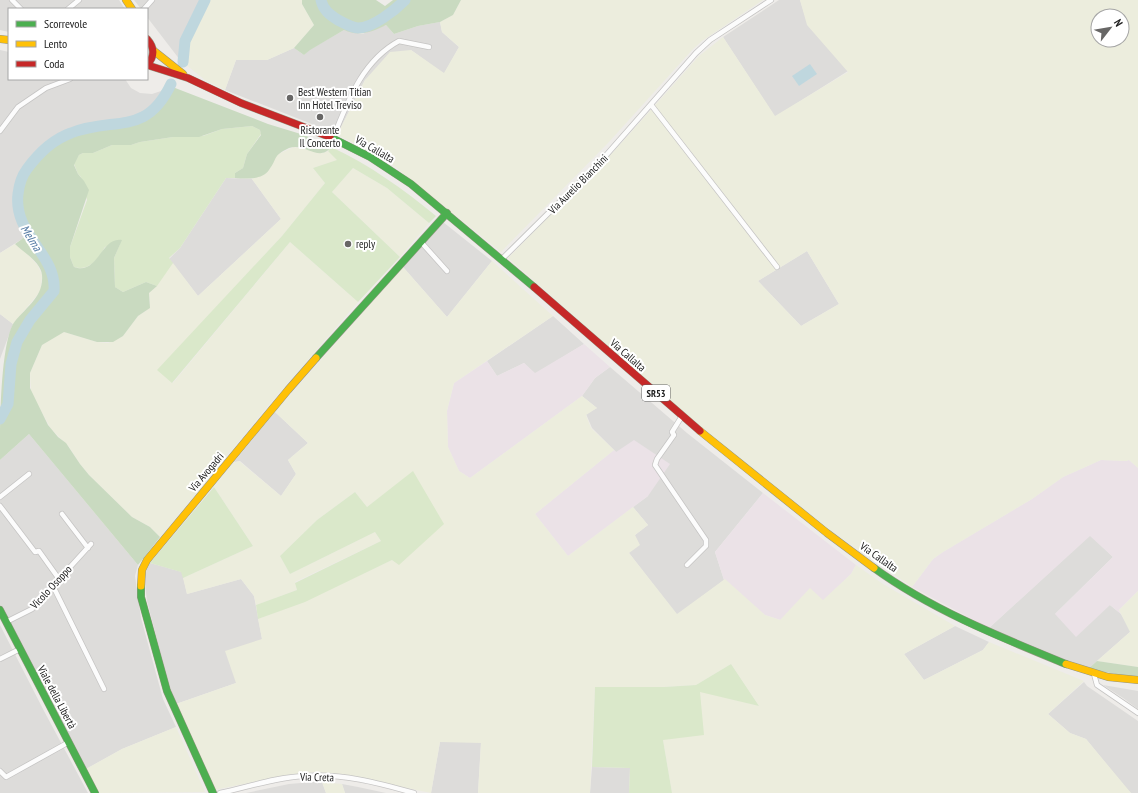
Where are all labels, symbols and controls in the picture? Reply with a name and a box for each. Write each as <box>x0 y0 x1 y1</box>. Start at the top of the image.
legend <box>8 8 148 80</box>
north arrow <box>1090 8 1130 48</box>
text: Scorrevole <box>44 16 87 31</box>
text: N <box>1111 17 1126 29</box>
text: Lento <box>44 36 67 51</box>
text: Coda <box>44 56 65 71</box>
place label: Best Western Titian Inn Hotel Treviso <box>298 85 371 112</box>
marker: Best Western Titian Inn Hotel Treviso <box>285 93 295 103</box>
marker: Ristorante Il Concerto <box>315 112 325 122</box>
place label: Ristorante Il Concerto <box>299 123 341 150</box>
street label: Via Callalta <box>352 132 397 166</box>
street label: Via Aurelio Bianchini <box>545 151 611 217</box>
water label: Melma <box>18 222 46 255</box>
place label: reply <box>356 237 376 251</box>
marker: reply <box>343 239 353 249</box>
street label: Via Callalta <box>606 335 649 374</box>
road number: SR53 <box>642 385 670 401</box>
street label: Via Avogadri <box>185 449 227 495</box>
street label: Via Callalta <box>857 538 901 575</box>
street label: Vicolo Osoppo <box>27 562 75 612</box>
street label: Viale della Libertà <box>34 662 79 731</box>
street label: Via Creta <box>299 770 334 784</box>

